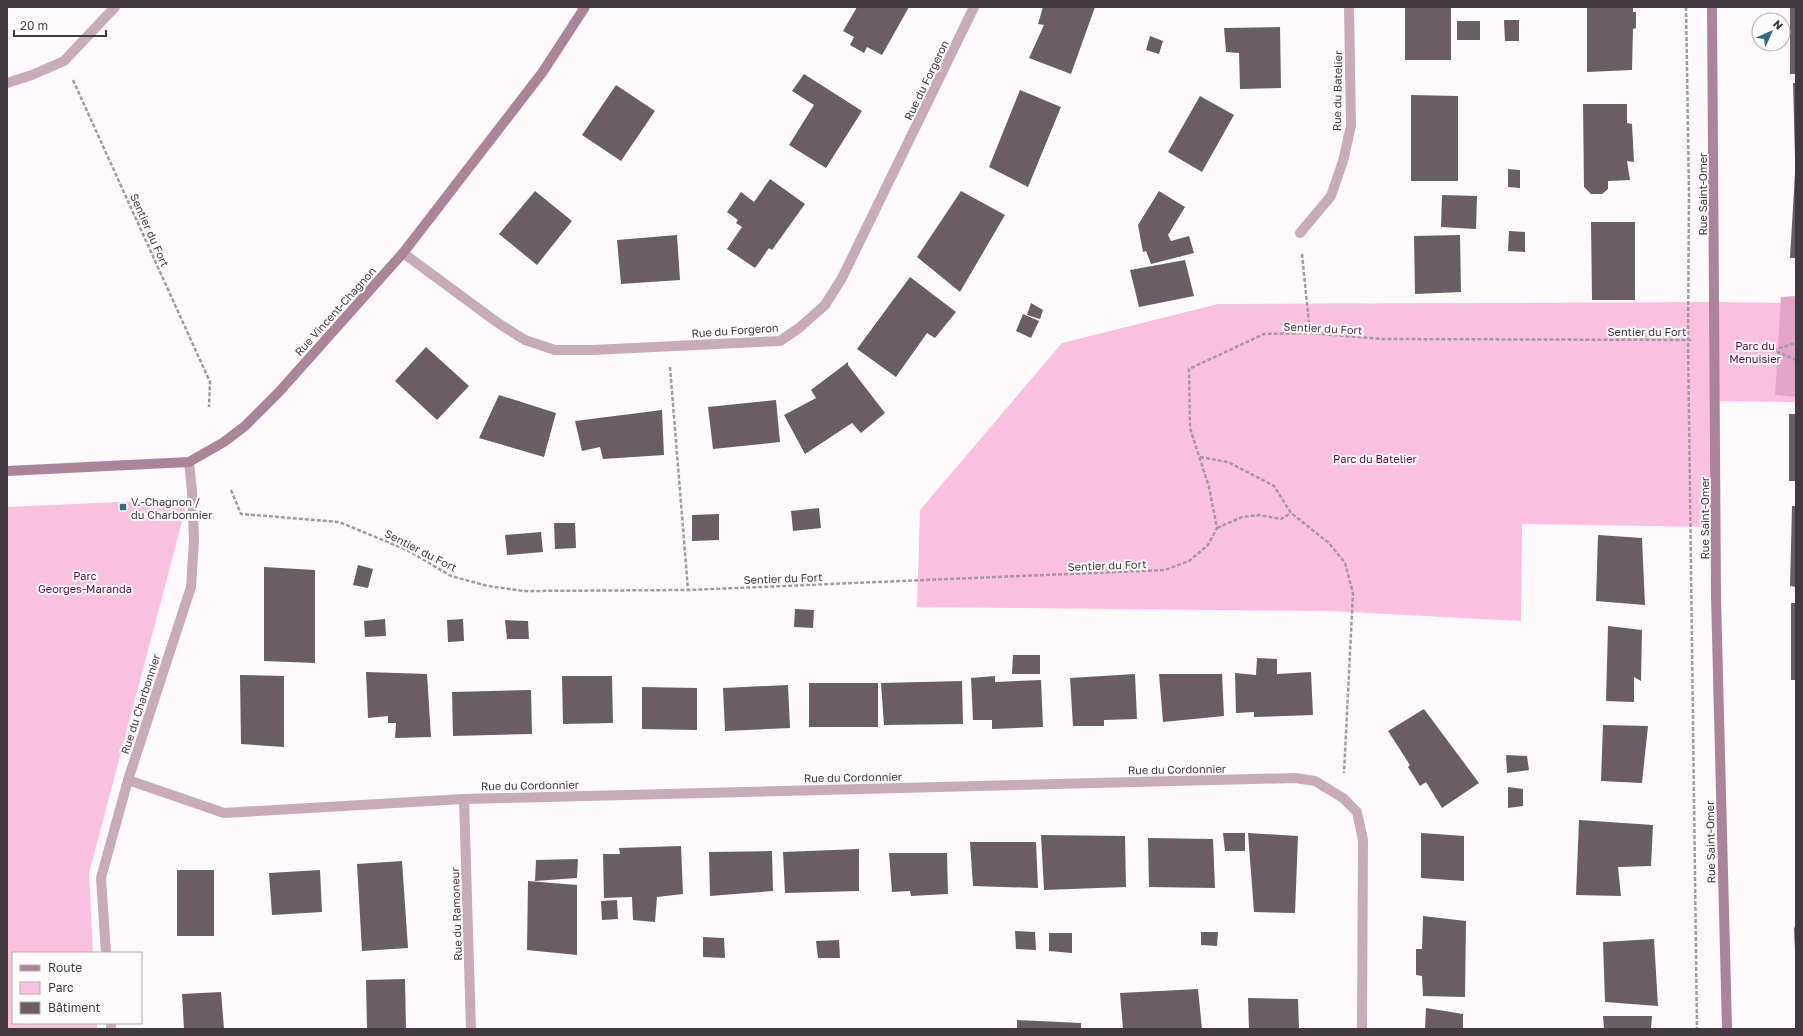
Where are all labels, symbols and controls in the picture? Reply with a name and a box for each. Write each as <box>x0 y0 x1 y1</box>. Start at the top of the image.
scale bar <box>14 12 106 38</box>
north arrow <box>1751 12 1791 52</box>
text: N <box>1771 17 1786 32</box>
text: 20 m <box>20 18 48 33</box>
street label: Rue du Forgeron <box>901 38 951 122</box>
street label: Rue du Batelier <box>1330 50 1344 131</box>
street label: Rue Saint-Omer <box>1696 152 1709 235</box>
street label: Sentier du Fort <box>128 191 172 269</box>
street label: Rue Vincent-Chagnon <box>292 264 378 358</box>
street label: Sentier du Fort <box>1283 319 1363 337</box>
street label: Rue du Forgeron <box>691 320 779 340</box>
street label: Sentier du Fort <box>1608 325 1686 338</box>
park label: Parc du Menuisier <box>1729 339 1782 365</box>
park label: Parc du Batelier <box>1333 452 1418 465</box>
street label: Rue Saint-Omer <box>1698 476 1711 559</box>
place label: V.-Chagnon / du Charbonnier <box>131 495 213 521</box>
marker: V.-Chagnon / du Charbonnier <box>118 502 128 512</box>
street label: Sentier du Fort <box>383 526 459 574</box>
street label: Sentier du Fort <box>1067 557 1147 573</box>
park label: Parc Georges-Maranda <box>38 569 132 595</box>
street label: Sentier du Fort <box>743 570 823 586</box>
street label: Rue du Charbonnier <box>118 652 163 756</box>
street label: Rue du Cordonnier <box>1128 762 1227 776</box>
street label: Rue du Cordonnier <box>804 770 903 784</box>
street label: Rue du Cordonnier <box>481 778 580 792</box>
street label: Rue Saint-Omer <box>1703 800 1717 884</box>
street label: Rue du Ramoneur <box>448 866 464 961</box>
legend <box>12 952 142 1024</box>
text: Route <box>48 960 82 975</box>
text: Parc <box>48 980 74 995</box>
text: Bâtiment <box>48 1000 101 1015</box>

